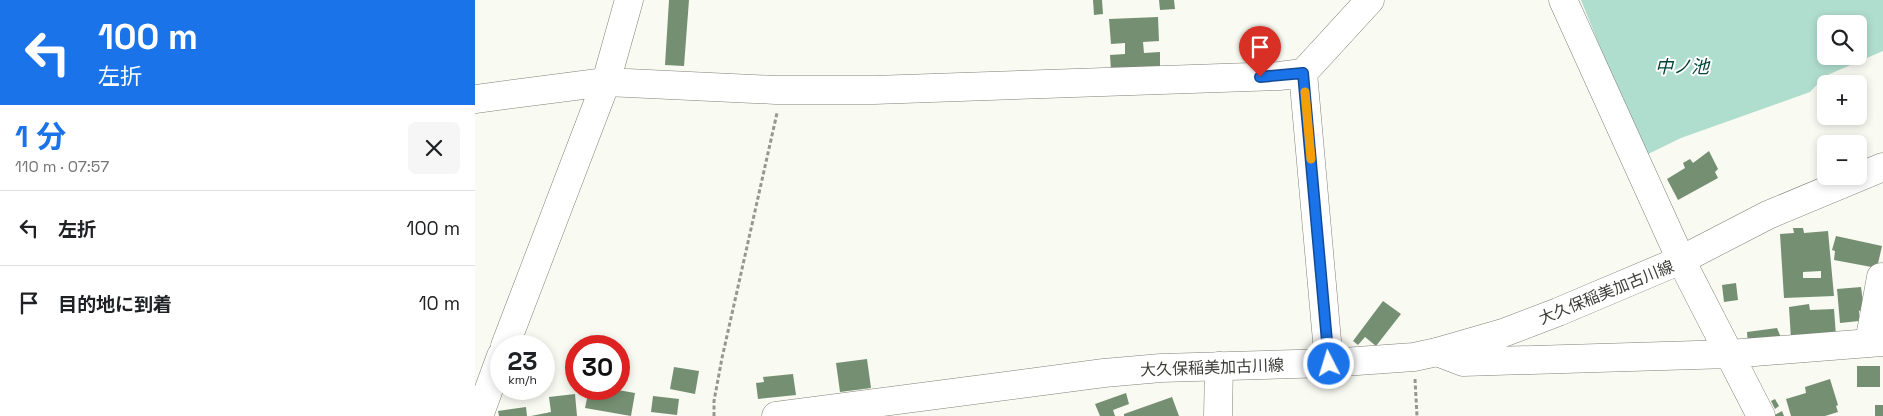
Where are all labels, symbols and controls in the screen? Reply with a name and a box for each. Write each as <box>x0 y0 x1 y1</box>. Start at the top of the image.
text: 100 m <box>98 15 198 59</box>
map controls <box>1817 15 1867 185</box>
button: search <box>1817 15 1867 65</box>
icon: left <box>15 20 80 85</box>
pin <box>1239 26 1281 77</box>
icon: arrive <box>1246 33 1274 61</box>
water label: 中ノ池 <box>1655 55 1711 78</box>
text: 左折 <box>98 62 142 90</box>
button: + <box>1817 75 1867 125</box>
text: 1 分 <box>15 117 66 156</box>
button: close <box>408 122 460 174</box>
button: − <box>1817 135 1867 185</box>
text: 110 m · 07:57 <box>15 156 109 177</box>
icon: left <box>15 214 43 242</box>
text: 100 m <box>406 216 460 241</box>
text: 左折 <box>58 217 96 242</box>
street label: 大久保稲美加古川線 <box>1535 256 1677 329</box>
icon: arrive <box>15 289 43 317</box>
text: 10 m <box>419 291 460 316</box>
text: 目的地に到着 <box>58 292 172 317</box>
speed limit sign: 30 <box>565 335 630 400</box>
position arrow <box>1302 337 1354 389</box>
text: 23 <box>507 345 538 377</box>
street label: 大久保稲美加古川線 <box>1140 354 1284 381</box>
text: km/h <box>508 372 537 388</box>

